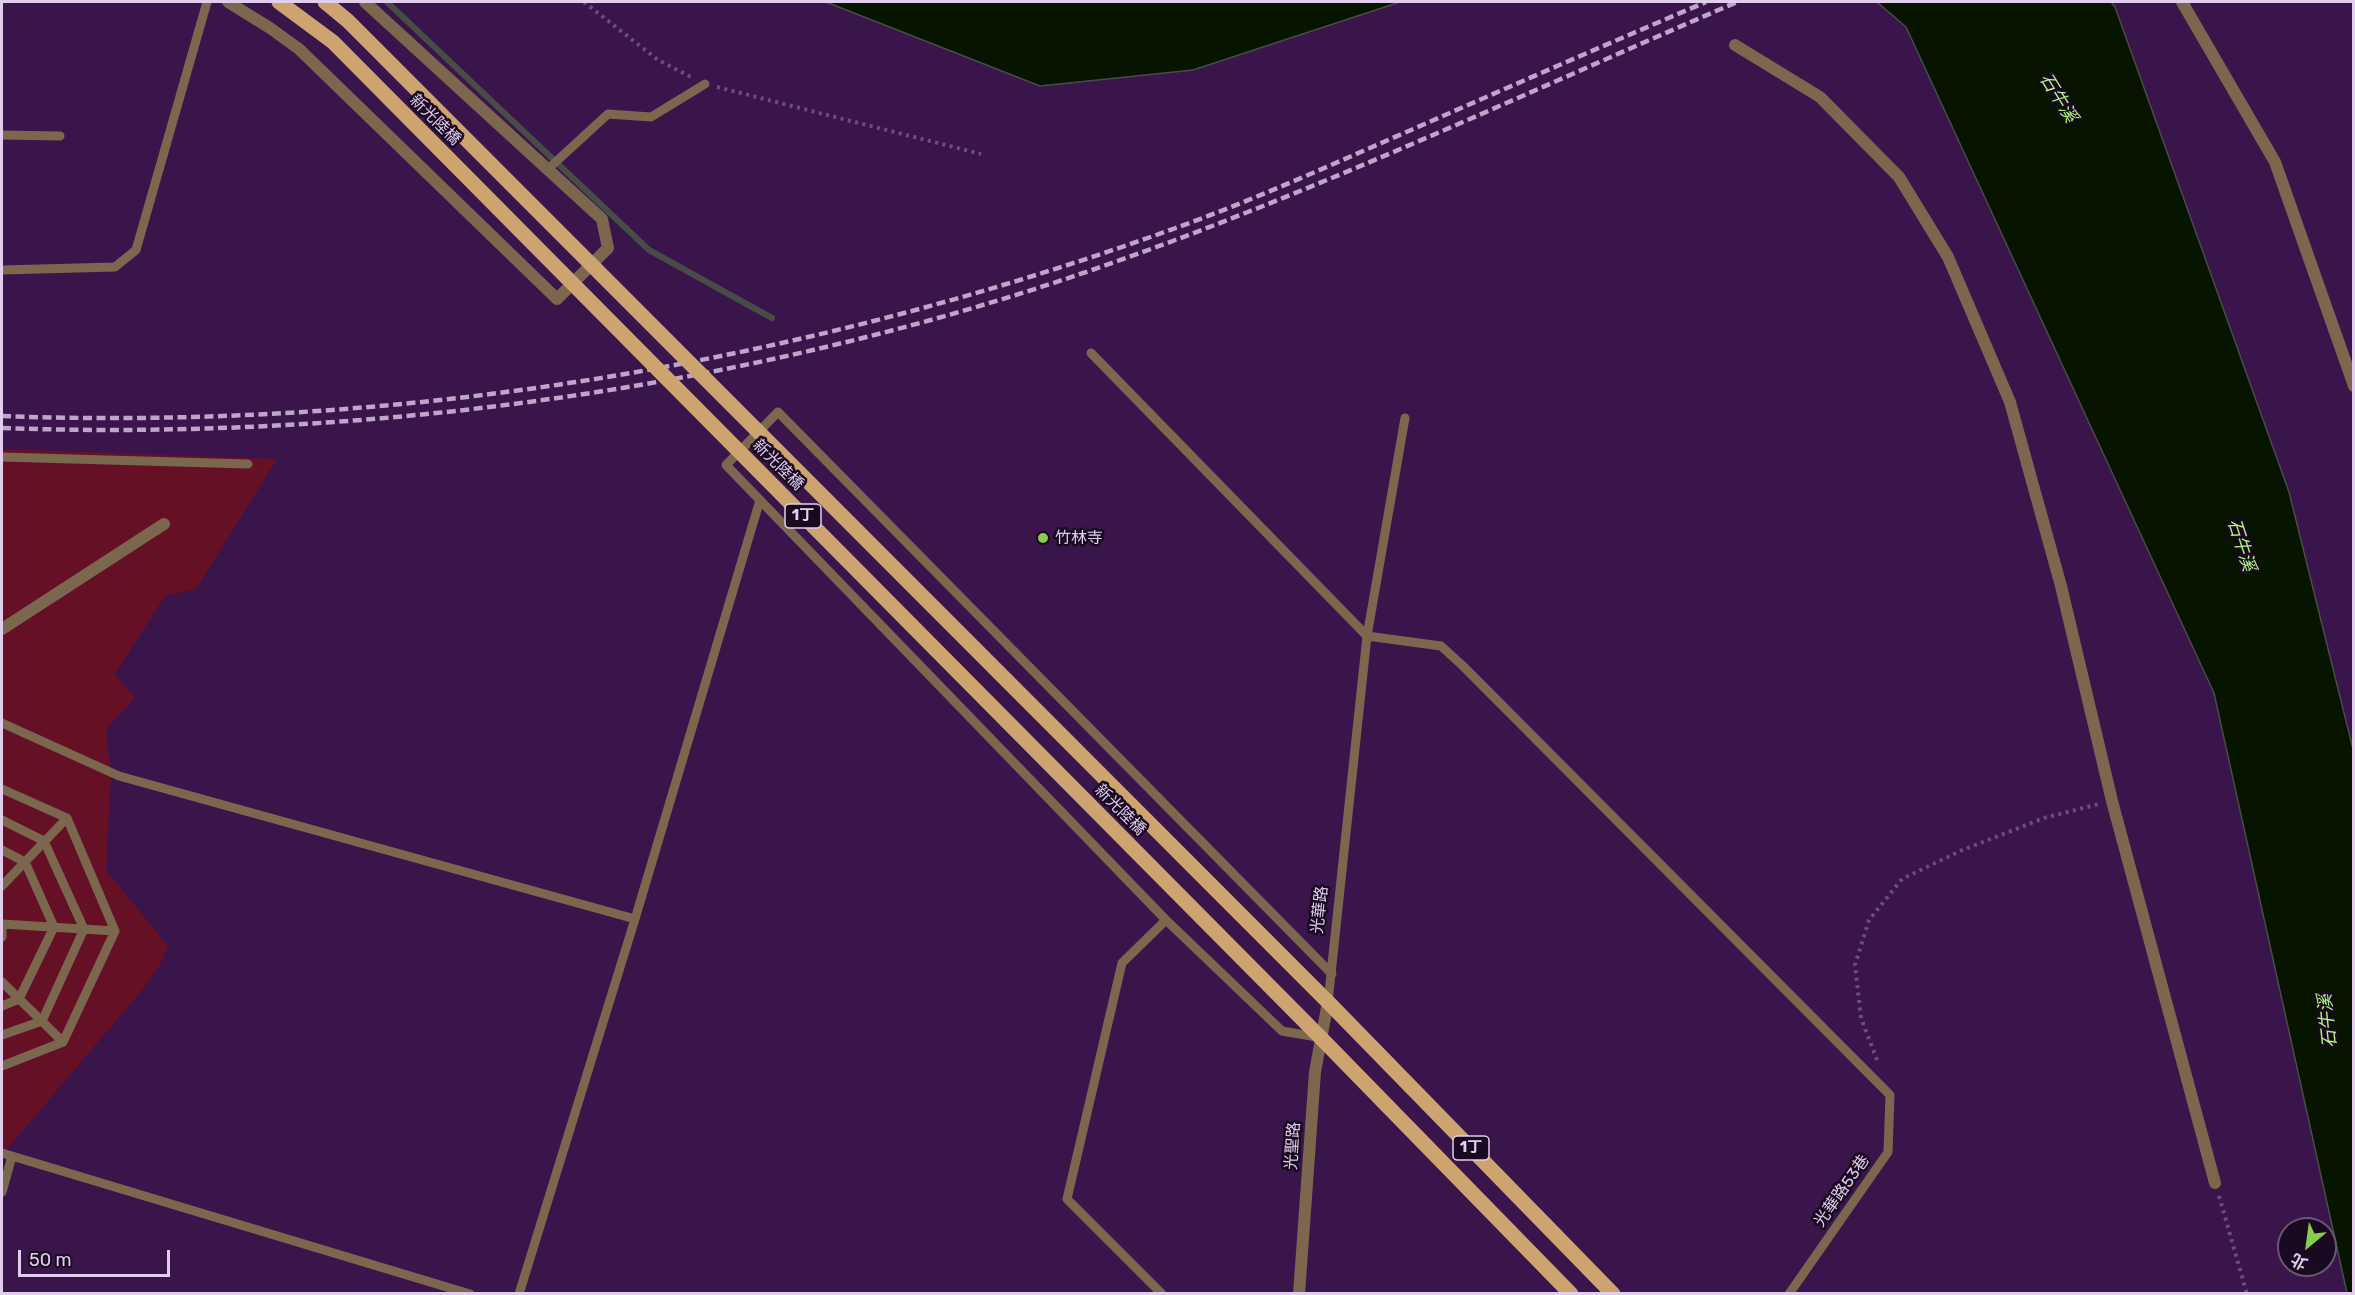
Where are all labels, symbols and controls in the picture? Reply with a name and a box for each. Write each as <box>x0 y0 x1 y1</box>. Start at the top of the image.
water label: 石牛溪 <box>2035 69 2081 127</box>
street label: 新光陸橋 <box>406 91 464 149</box>
street label: 新光陸橋 <box>749 436 807 494</box>
road number: 1丁 <box>785 504 821 528</box>
water label: 石牛溪 <box>2222 516 2260 574</box>
place label: 竹林寺 <box>1055 528 1103 548</box>
marker: 竹林寺 <box>1036 531 1050 545</box>
street label: 新光陸橋 <box>1091 781 1149 839</box>
street label: 光華路 <box>1308 885 1332 935</box>
water label: 石牛溪 <box>2314 993 2342 1049</box>
street label: 光聖路 <box>1282 1121 1304 1171</box>
road number: 1丁 <box>1453 1136 1489 1160</box>
street label: 光華路53巷 <box>1810 1151 1874 1231</box>
north arrow <box>2277 1217 2337 1277</box>
scale bar <box>21 1238 172 1276</box>
text: 50 m <box>29 1249 72 1271</box>
text: 北 <box>2287 1249 2311 1274</box>

